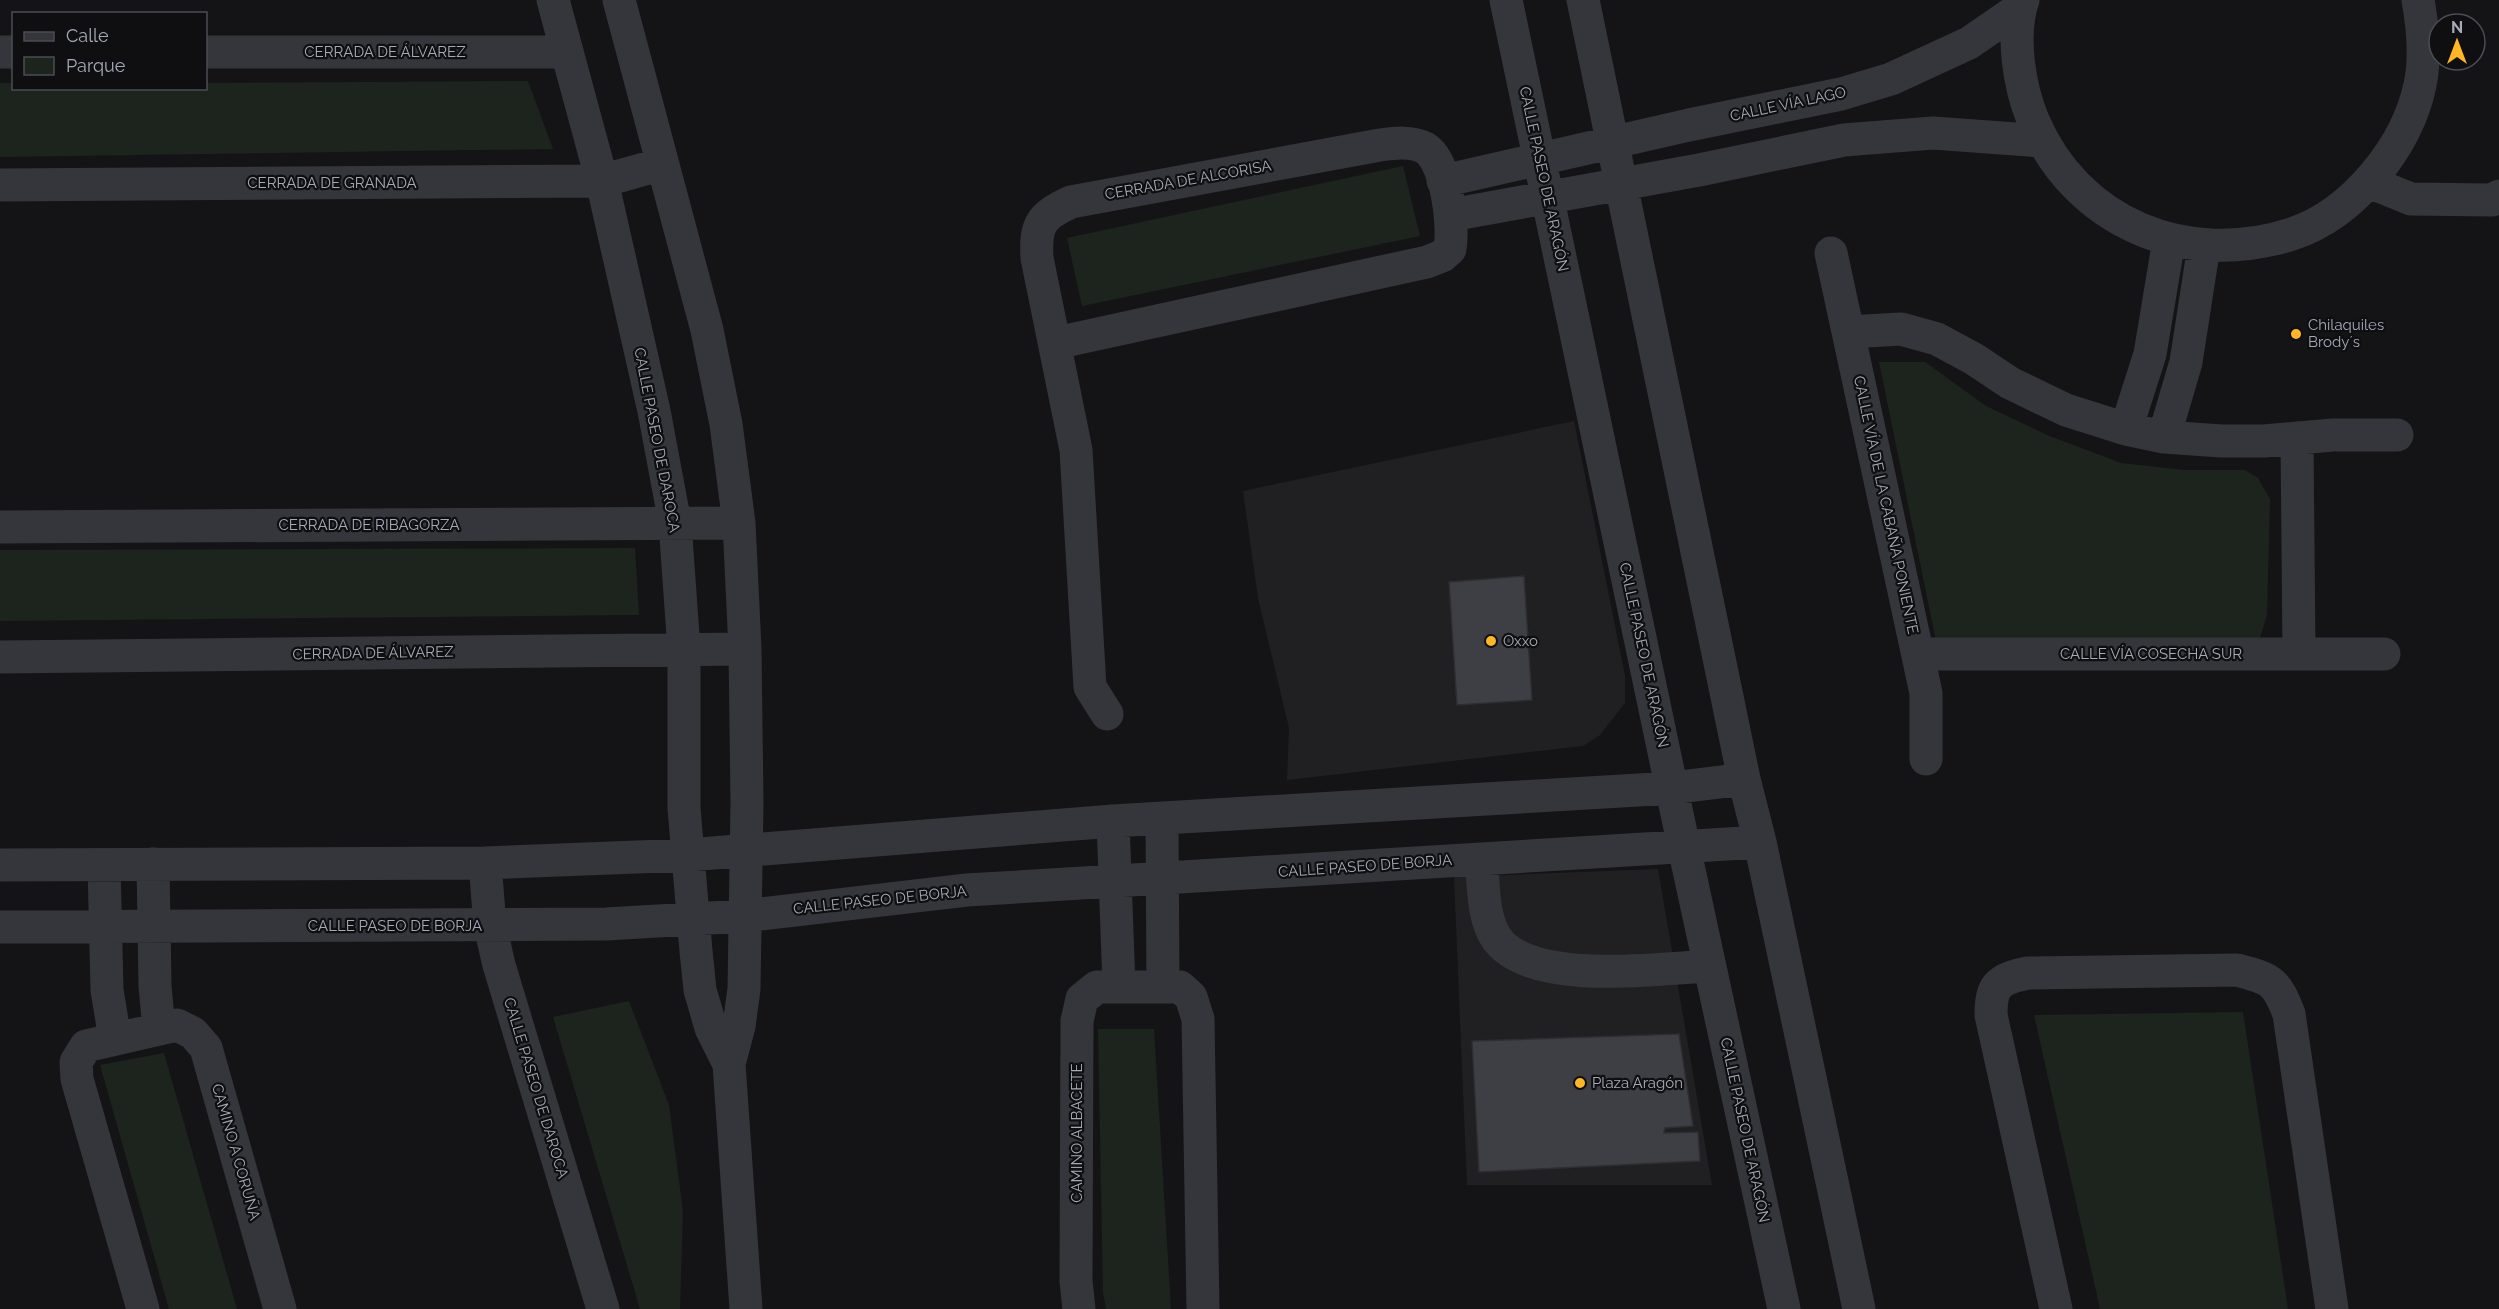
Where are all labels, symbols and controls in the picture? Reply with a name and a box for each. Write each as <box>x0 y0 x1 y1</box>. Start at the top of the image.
legend <box>12 12 207 90</box>
north arrow <box>2427 12 2487 72</box>
text: N <box>2451 18 2463 37</box>
text: Calle <box>66 25 109 46</box>
street label: CERRADA DE ÁLVAREZ <box>304 43 466 61</box>
text: Parque <box>66 55 126 76</box>
street label: CALLE VÍA LAGO <box>1728 83 1848 125</box>
street label: CALLE PASEO DE ARAGÓN <box>1516 85 1572 273</box>
street label: CERRADA DE ALCORISA <box>1103 156 1273 204</box>
street label: CERRADA DE GRANADA <box>247 174 417 192</box>
place label: Chilaquiles Brody´s <box>2308 316 2384 351</box>
marker: Chilaquiles Brody´s <box>2289 327 2303 341</box>
street label: CALLE PASEO DE DAROCA <box>630 346 684 534</box>
street label: CALLE VÍA DE LA CABAÑA PONIENTE <box>1850 374 1922 636</box>
street label: CERRADA DE RIBAGORZA <box>278 516 460 534</box>
street label: CALLE PASEO DE ARAGÓN <box>1616 561 1672 749</box>
place label: Oxxo <box>1503 632 1538 650</box>
marker: Oxxo <box>1484 634 1498 648</box>
street label: CERRADA DE ÁLVAREZ <box>292 643 454 663</box>
street label: CALLE VÍA COSECHA SUR <box>2060 645 2242 663</box>
street label: CALLE PASEO DE BORJA <box>1277 851 1453 881</box>
street label: CALLE PASEO DE BORJA <box>792 882 968 918</box>
street label: CALLE PASEO DE BORJA <box>308 917 482 935</box>
street label: CALLE PASEO DE DAROCA <box>500 995 572 1181</box>
street label: CALLE PASEO DE ARAGÓN <box>1717 1036 1773 1224</box>
street label: CAMINO ALBACETE <box>1068 1063 1086 1203</box>
place label: Plaza Aragón <box>1592 1074 1683 1092</box>
marker: Plaza Aragón <box>1573 1076 1587 1090</box>
street label: CAMINO A CORUÑA <box>208 1082 264 1222</box>

